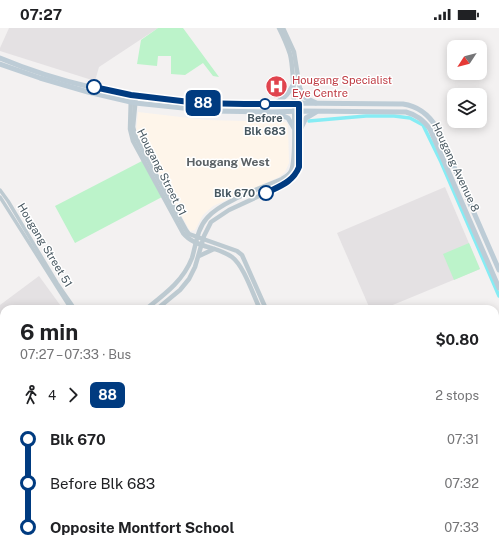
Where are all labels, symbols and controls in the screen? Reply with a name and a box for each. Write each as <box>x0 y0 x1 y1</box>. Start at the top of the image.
text: 07:27 <box>20 6 62 23</box>
north arrow <box>447 40 487 80</box>
map controls <box>447 40 487 128</box>
hospital icon: Hougang Specialist Eye Centre <box>263 73 289 99</box>
place label: Hougang Specialist Eye Centre <box>292 74 392 99</box>
unlabelled marker <box>86 79 102 95</box>
button: layers <box>447 88 487 128</box>
line badge: 88 <box>185 90 221 116</box>
text: 88 <box>194 95 212 111</box>
marker: Before Blk 683 <box>259 98 271 110</box>
place label: Before Blk 683 <box>244 112 286 137</box>
street label: Hougang Avenue 8 <box>430 120 482 214</box>
street label: Hougang Street 61 <box>135 127 189 217</box>
district label: Hougang West <box>186 155 270 169</box>
marker: Blk 670 <box>258 185 274 201</box>
place label: Blk 670 <box>214 187 255 199</box>
street label: Hougang Street 51 <box>15 201 75 289</box>
text: 6 min <box>20 319 78 345</box>
text: $0.80 <box>435 331 479 348</box>
text: 07:27 – 07:33 · Bus <box>20 347 131 362</box>
icon: walk <box>20 384 42 406</box>
icon: forward <box>62 384 84 406</box>
text: 88 <box>98 387 117 403</box>
text: 4 <box>48 388 56 403</box>
text: 2 stops <box>435 388 479 403</box>
text: Blk 670 <box>50 431 106 448</box>
text: 07:31 <box>447 432 479 447</box>
text: Before Blk 683 <box>50 475 155 492</box>
text: 07:32 <box>445 476 479 491</box>
text: Opposite Montfort School <box>50 519 234 536</box>
text: 07:33 <box>444 520 479 535</box>

